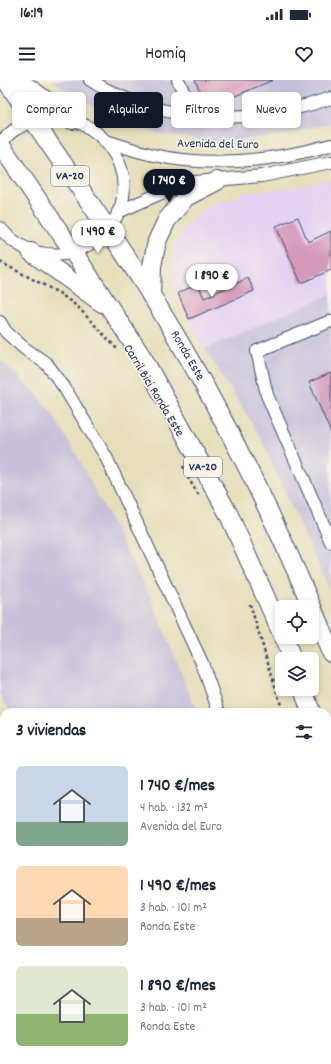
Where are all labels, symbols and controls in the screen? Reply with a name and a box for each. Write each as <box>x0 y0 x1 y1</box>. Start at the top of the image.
text: 16:19 <box>20 3 43 25</box>
text: Homiq <box>145 42 186 67</box>
icon: menu <box>16 43 38 65</box>
icon: heart <box>293 43 315 65</box>
chip: Comprar <box>12 92 86 128</box>
chip: Alquilar <box>94 92 163 128</box>
chip: Filtros <box>171 92 234 128</box>
chip: Nuevo <box>242 92 301 128</box>
street label: Avenida del Euro <box>177 135 259 155</box>
road number: VA-20 <box>51 166 89 186</box>
pin: 1 740 € <box>132 169 206 203</box>
text: 1 740 € <box>152 172 186 191</box>
pin: 1 490 € <box>61 220 135 254</box>
text: 1 490 € <box>81 223 115 242</box>
pin: 1 890 € <box>175 264 249 298</box>
text: 1 890 € <box>195 267 229 286</box>
street label: Ronda Este <box>165 327 209 385</box>
street label: Carril Bici Ronda Este <box>118 341 188 441</box>
road number: VA-20 <box>184 457 222 477</box>
map controls <box>275 600 319 696</box>
button: locate <box>275 600 319 644</box>
button: layers <box>275 652 319 696</box>
text: 3 viviendas <box>16 720 86 744</box>
icon: filters <box>293 721 315 743</box>
text: 1 740 €/mes <box>140 775 215 799</box>
icon: home <box>48 782 96 830</box>
text: 4 hab. · 132 m² <box>140 799 208 818</box>
text: Avenida del Euro <box>140 818 222 837</box>
text: 1 490 €/mes <box>140 875 216 899</box>
icon: home <box>48 882 96 930</box>
text: 3 hab. · 101 m² <box>140 899 207 918</box>
text: Ronda Este <box>140 918 195 937</box>
text: 1 890 €/mes <box>140 975 216 999</box>
icon: home <box>48 982 96 1030</box>
text: 3 hab. · 101 m² <box>140 999 207 1018</box>
text: Ronda Este <box>140 1018 195 1037</box>

